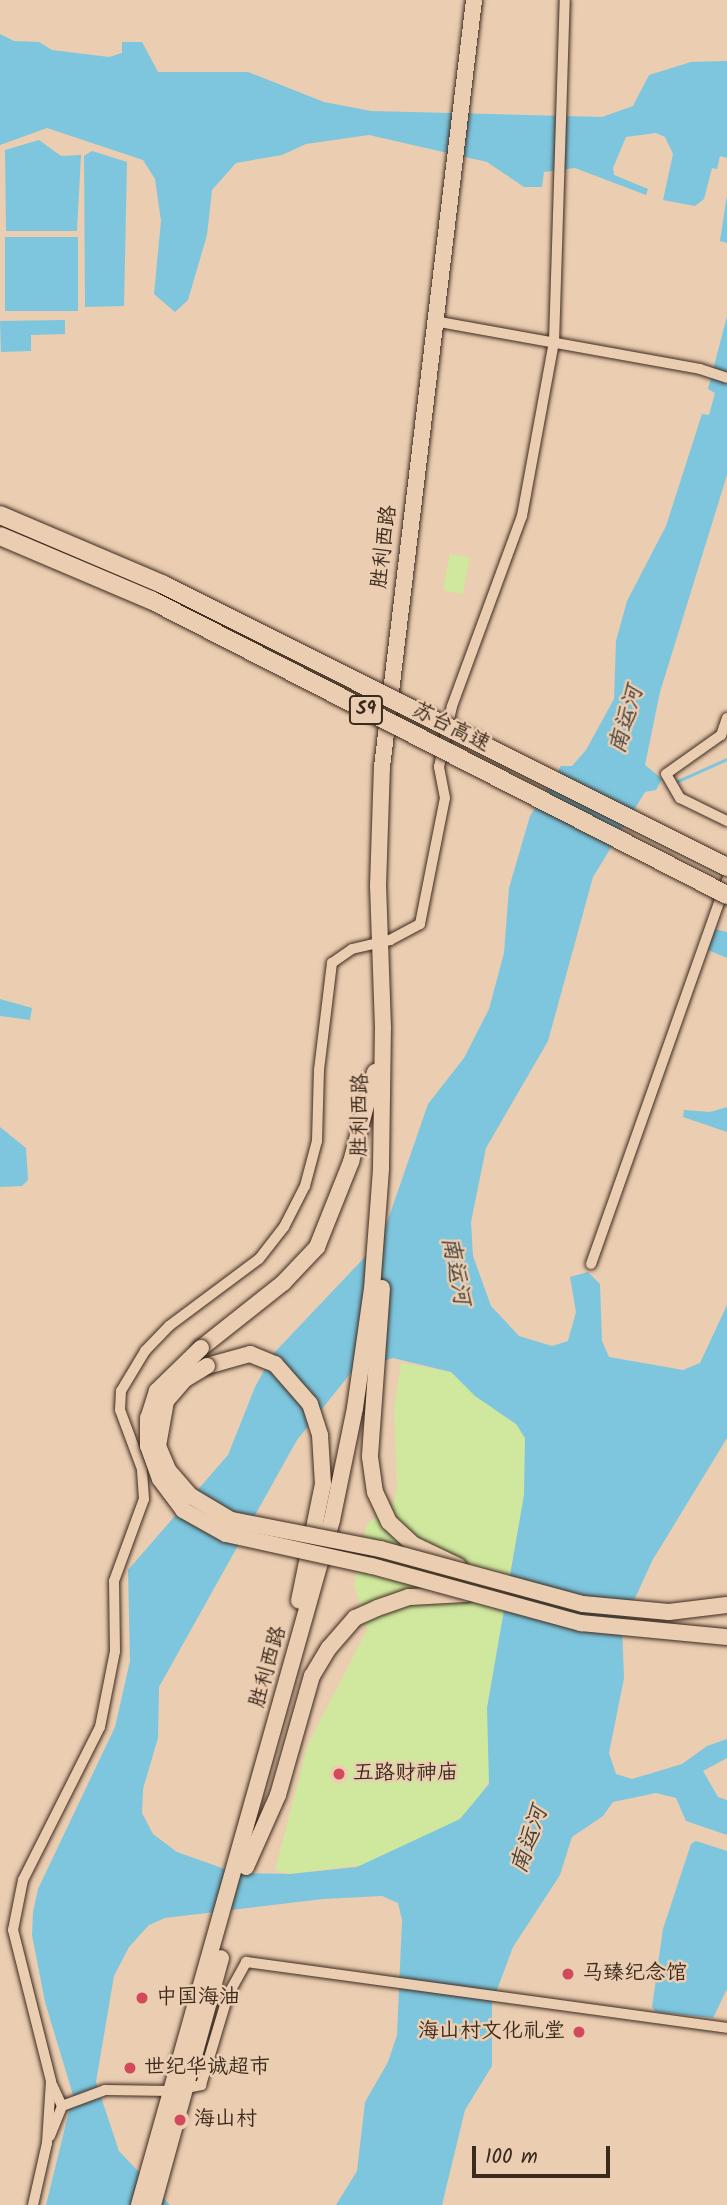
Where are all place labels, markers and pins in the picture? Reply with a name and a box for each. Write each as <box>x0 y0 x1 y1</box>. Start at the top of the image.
place label: 五路财神庙 <box>353 1761 458 1787</box>
marker: 五路财神庙 <box>331 1766 347 1782</box>
place label: 马臻纪念馆 <box>582 1961 687 1987</box>
marker: 马臻纪念馆 <box>560 1966 576 1982</box>
place label: 中国海油 <box>156 1985 240 2011</box>
marker: 中国海油 <box>134 1990 150 2006</box>
place label: 海山村文化礼堂 <box>418 2019 565 2045</box>
marker: 海山村文化礼堂 <box>571 2024 587 2040</box>
place label: 世纪华诚超市 <box>144 2055 270 2081</box>
marker: 世纪华诚超市 <box>122 2060 138 2076</box>
place label: 海山村 <box>194 2107 257 2133</box>
marker: 海山村 <box>172 2112 188 2128</box>

